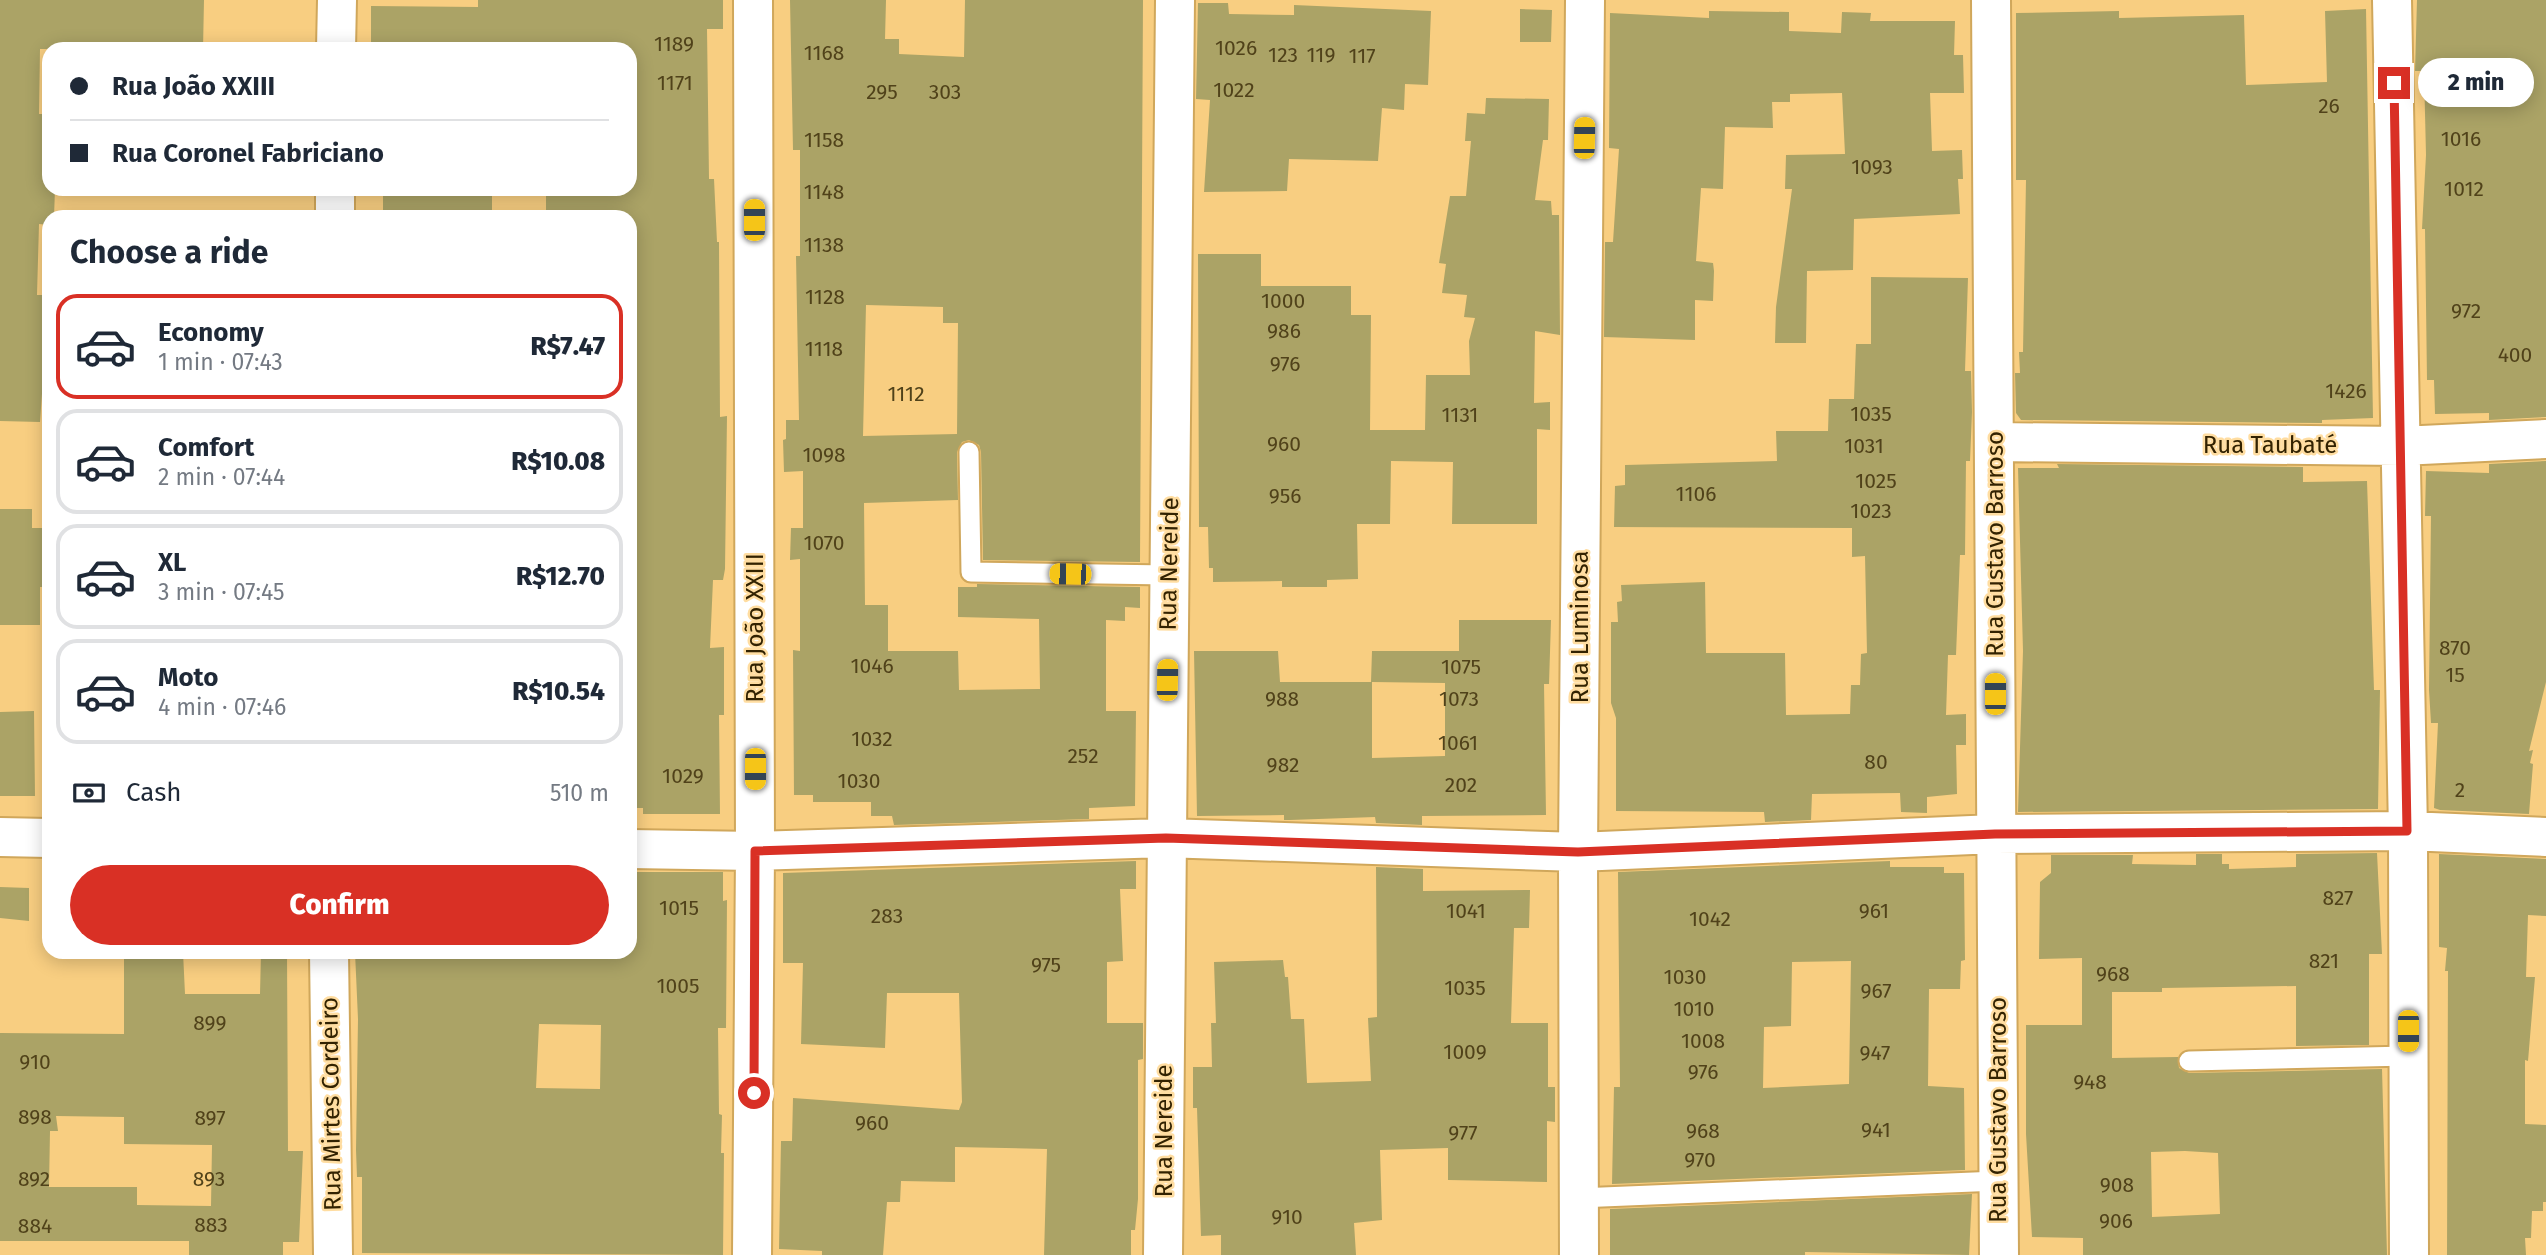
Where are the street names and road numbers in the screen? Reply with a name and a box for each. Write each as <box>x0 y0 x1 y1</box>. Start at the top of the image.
street label: Rua Gustavo Barroso <box>1981 431 2009 657</box>
street label: Rua Taubaté <box>2203 431 2337 459</box>
street label: Rua Nereide <box>1154 497 1184 631</box>
street label: Rua Luminosa <box>1566 551 1594 703</box>
street label: Rua João XXIII <box>741 553 769 703</box>
street label: Rua Mirtes Cordeiro <box>315 997 347 1211</box>
street label: Rua Gustavo Barroso <box>1984 997 2012 1223</box>
street label: Rua Nereide <box>1150 1064 1178 1198</box>

